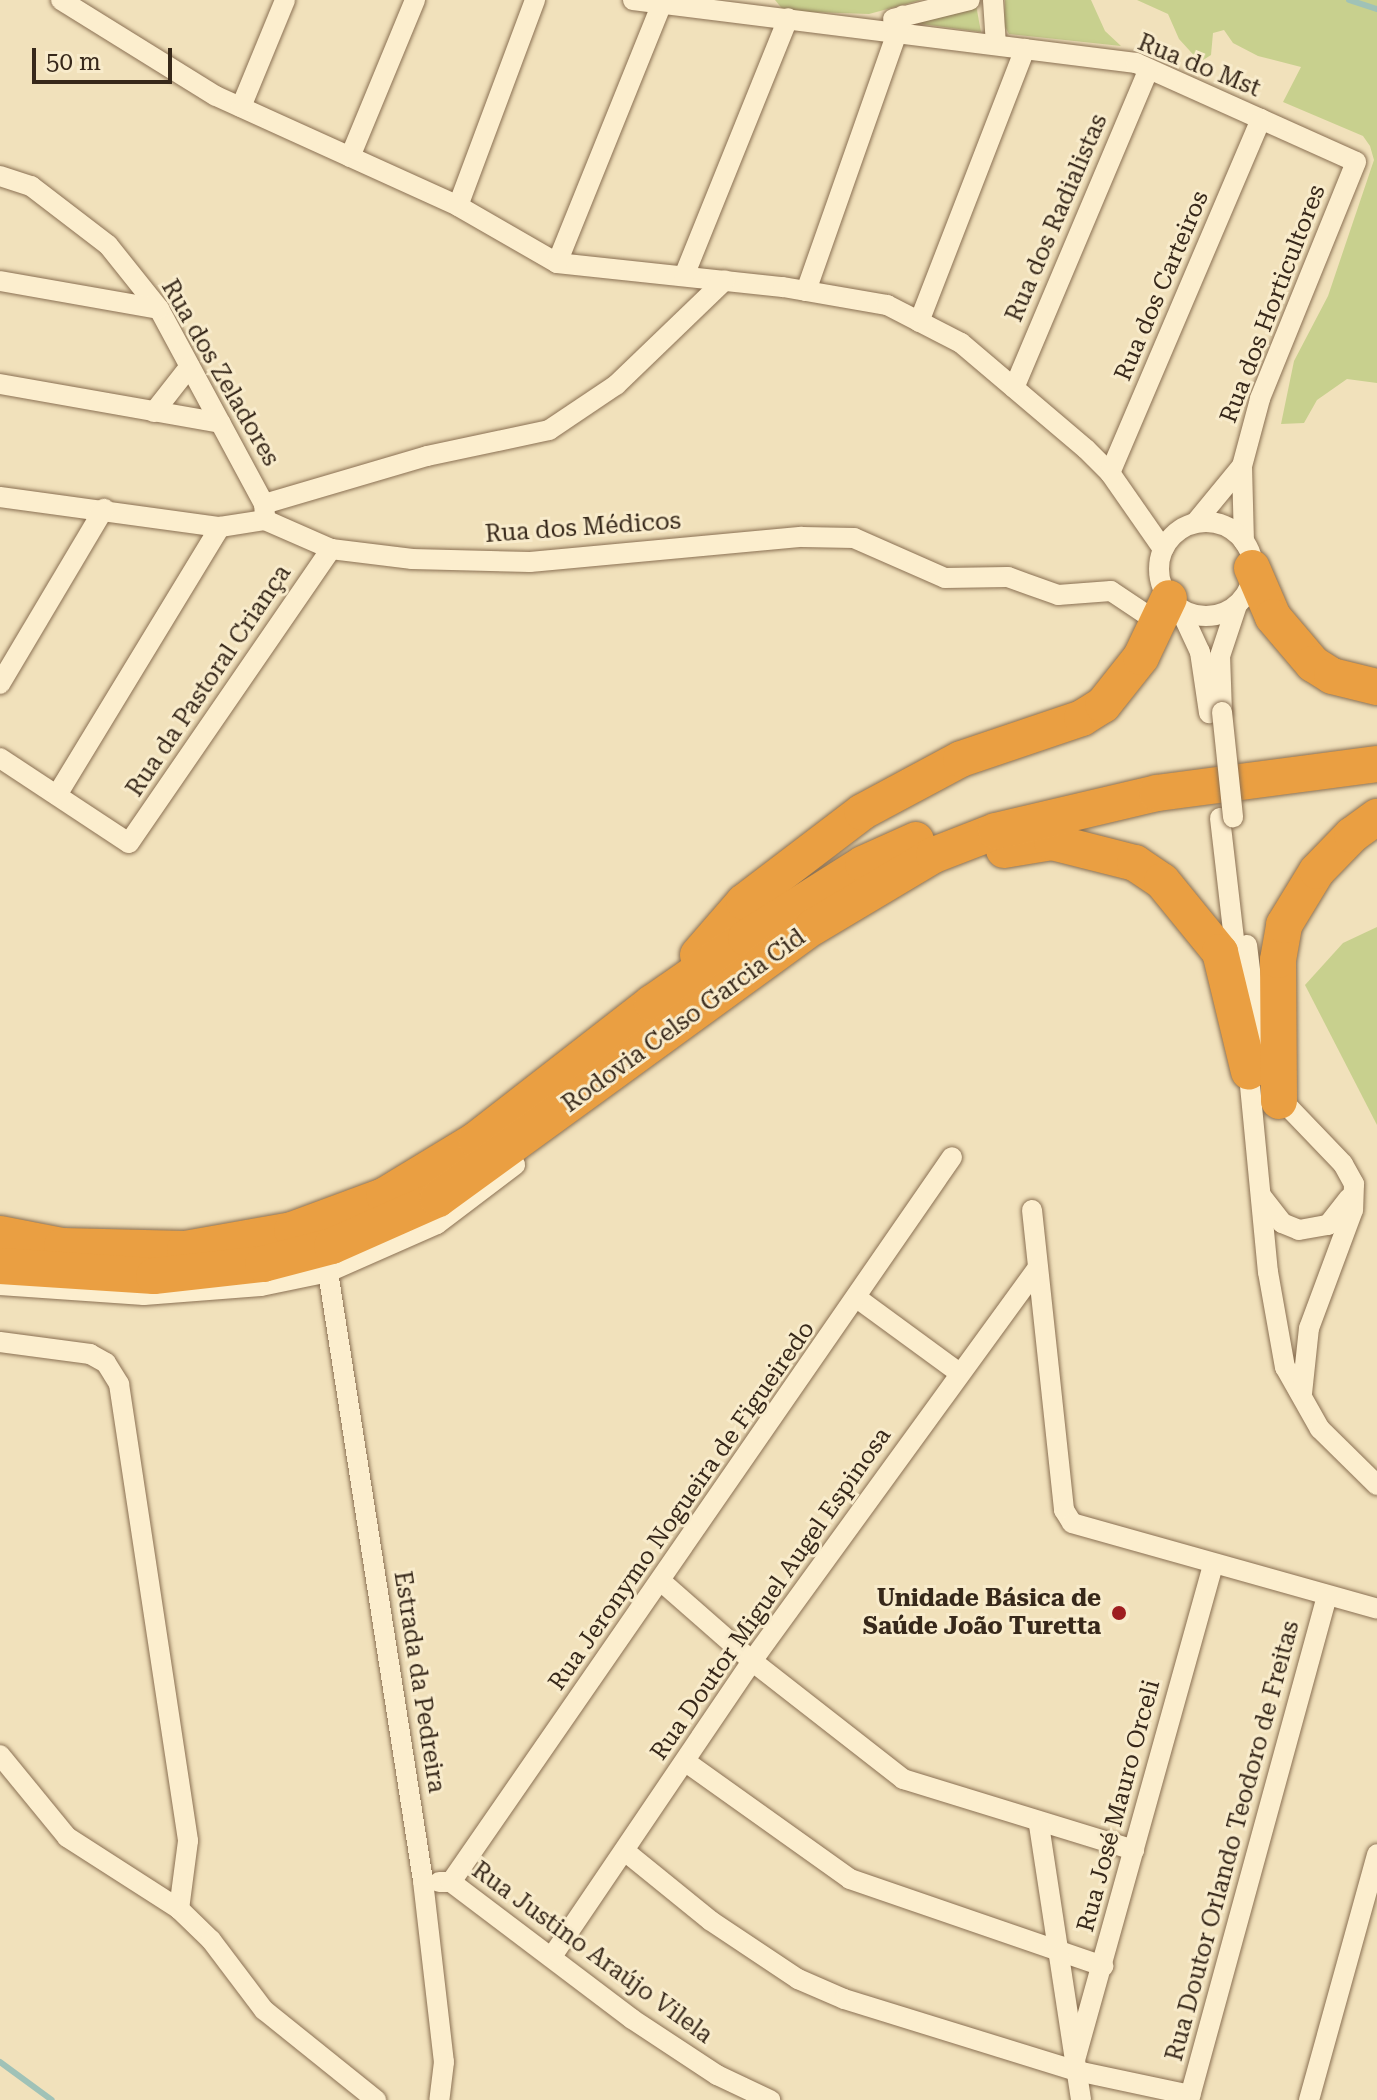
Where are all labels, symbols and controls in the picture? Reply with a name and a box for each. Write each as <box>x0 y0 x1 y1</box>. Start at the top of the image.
street label: Rua do Mst <box>1133 28 1265 104</box>
scale bar <box>36 32 176 82</box>
text: 50 m <box>46 48 101 76</box>
street label: Rua dos Radialistas <box>1000 110 1114 326</box>
street label: Rua dos Horticultores <box>1214 181 1332 427</box>
street label: Rua dos Carteiros <box>1109 187 1215 385</box>
street label: Rua dos Zeladores <box>155 275 285 471</box>
street label: Rua dos Médicos <box>484 507 682 549</box>
street label: Rua da Pastoral Criança <box>121 560 297 802</box>
street label: Rodovia Celso Garcia Cid <box>557 923 811 1119</box>
street label: Rua Jeronymo Nogueira de Figueiredo <box>543 1316 821 1696</box>
street label: Rua Doutor Miguel Augel Espinosa <box>645 1422 897 1766</box>
street label: Estrada da Pedreira <box>387 1569 451 1795</box>
place label: Unidade Básica de Saúde João Turetta <box>863 1585 1101 1641</box>
marker: Unidade Básica de Saúde João Turetta <box>1108 1602 1130 1624</box>
street label: Rua Doutor Orlando Teodoro de Freitas <box>1160 1618 1306 2064</box>
street label: Rua José Mauro Orceli <box>1071 1677 1167 1935</box>
street label: Rua Justino Araújo Vilela <box>466 1856 718 2050</box>

